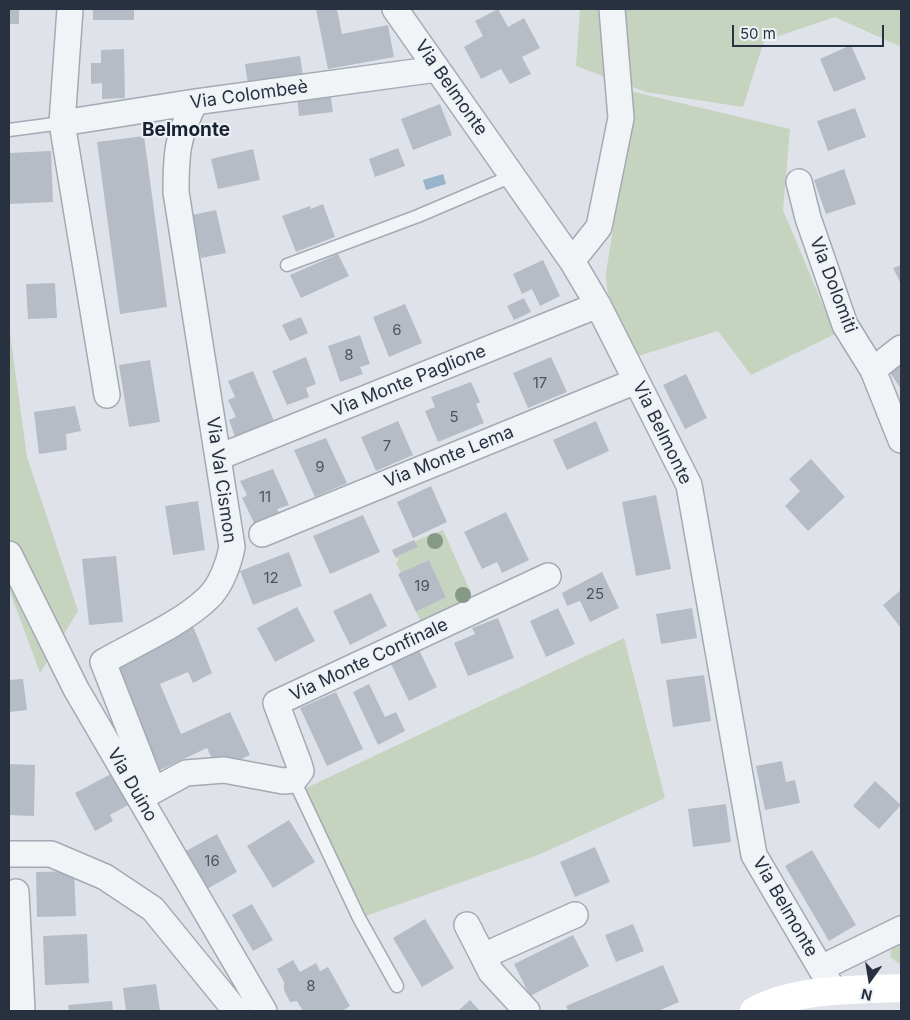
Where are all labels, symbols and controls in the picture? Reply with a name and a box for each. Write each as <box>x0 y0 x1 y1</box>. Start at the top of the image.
scale bar <box>735 15 888 47</box>
text: 50 m <box>740 24 776 43</box>
street label: Via Belmonte <box>410 36 492 140</box>
street label: Via Colombeè <box>189 76 309 114</box>
district label: Belmonte <box>142 119 230 141</box>
street label: Via Dolomiti <box>805 234 861 336</box>
house number: 6 <box>392 321 402 339</box>
street label: Via Monte Paglione <box>329 340 489 422</box>
house number: 8 <box>344 346 354 364</box>
house number: 17 <box>533 374 547 392</box>
street label: Via Belmonte <box>628 378 696 488</box>
house number: 5 <box>449 408 459 426</box>
street label: Via Val Cismon <box>201 416 241 544</box>
street label: Via Monte Lema <box>381 421 517 493</box>
house number: 7 <box>383 437 391 455</box>
house number: 9 <box>315 458 325 476</box>
house number: 11 <box>259 488 271 506</box>
house number: 12 <box>263 569 279 587</box>
house number: 19 <box>414 577 430 595</box>
house number: 25 <box>586 585 604 603</box>
street label: Via Monte Confinale <box>286 614 452 706</box>
street label: Via Duino <box>102 744 162 826</box>
house number: 16 <box>204 852 220 870</box>
street label: Via Belmonte <box>748 853 822 961</box>
north arrow <box>845 955 895 1005</box>
house number: 8 <box>306 977 316 995</box>
text: N <box>859 986 874 1005</box>

